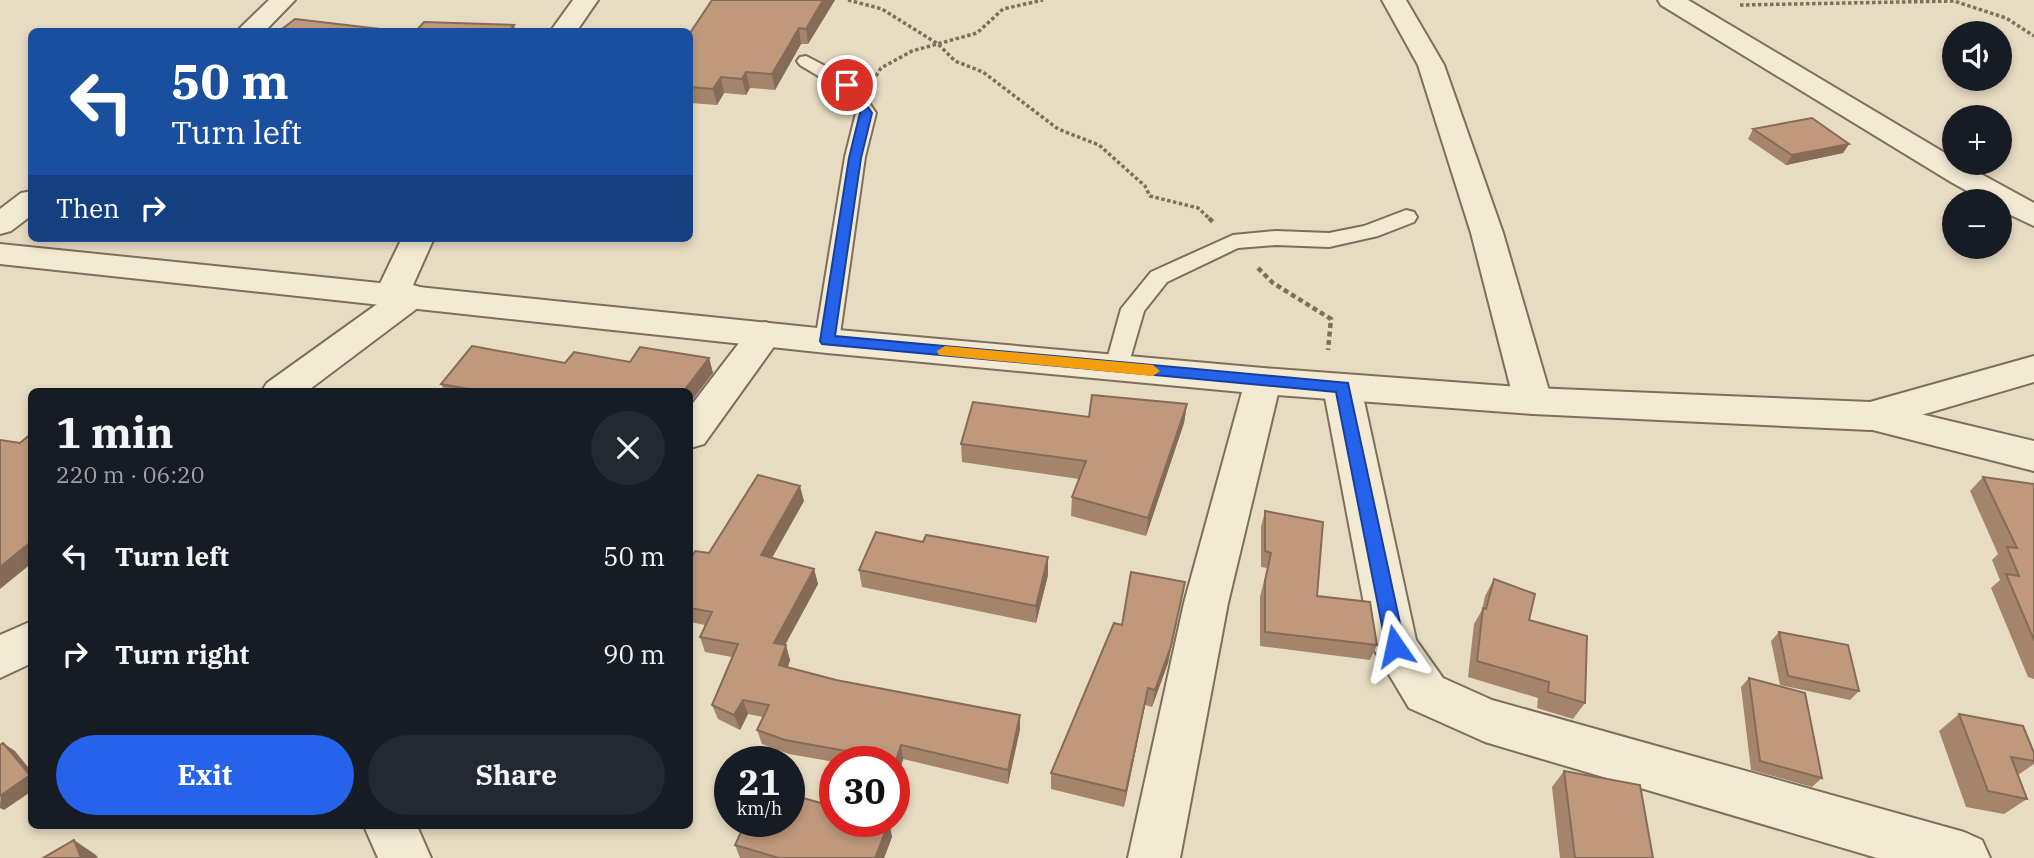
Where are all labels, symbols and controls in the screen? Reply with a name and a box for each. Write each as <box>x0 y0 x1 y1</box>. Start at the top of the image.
map controls <box>1942 21 2012 259</box>
button: sound <box>1942 21 2012 91</box>
text: 50 m <box>171 49 289 112</box>
pin <box>817 55 877 115</box>
icon: left <box>56 56 147 147</box>
icon: arrive <box>828 66 866 104</box>
button: + <box>1942 105 2012 175</box>
text: Turn left <box>171 111 302 153</box>
icon: right <box>134 189 172 227</box>
button: − <box>1942 189 2012 259</box>
text: Then <box>56 191 120 225</box>
text: 1 min <box>56 405 174 460</box>
button: close <box>591 411 665 485</box>
text: 220 m · 06:20 <box>56 459 205 489</box>
icon: left <box>56 537 94 575</box>
text: Turn left <box>115 539 229 573</box>
text: 50 m <box>603 539 665 573</box>
position arrow <box>1358 609 1432 683</box>
icon: right <box>56 635 94 673</box>
text: Turn right <box>115 637 249 671</box>
text: 90 m <box>603 637 665 671</box>
button: Exit <box>56 735 354 815</box>
button: Share <box>368 735 665 815</box>
speed limit sign: 30 <box>819 746 910 837</box>
text: 21 <box>738 759 781 805</box>
text: km/h <box>737 797 782 820</box>

